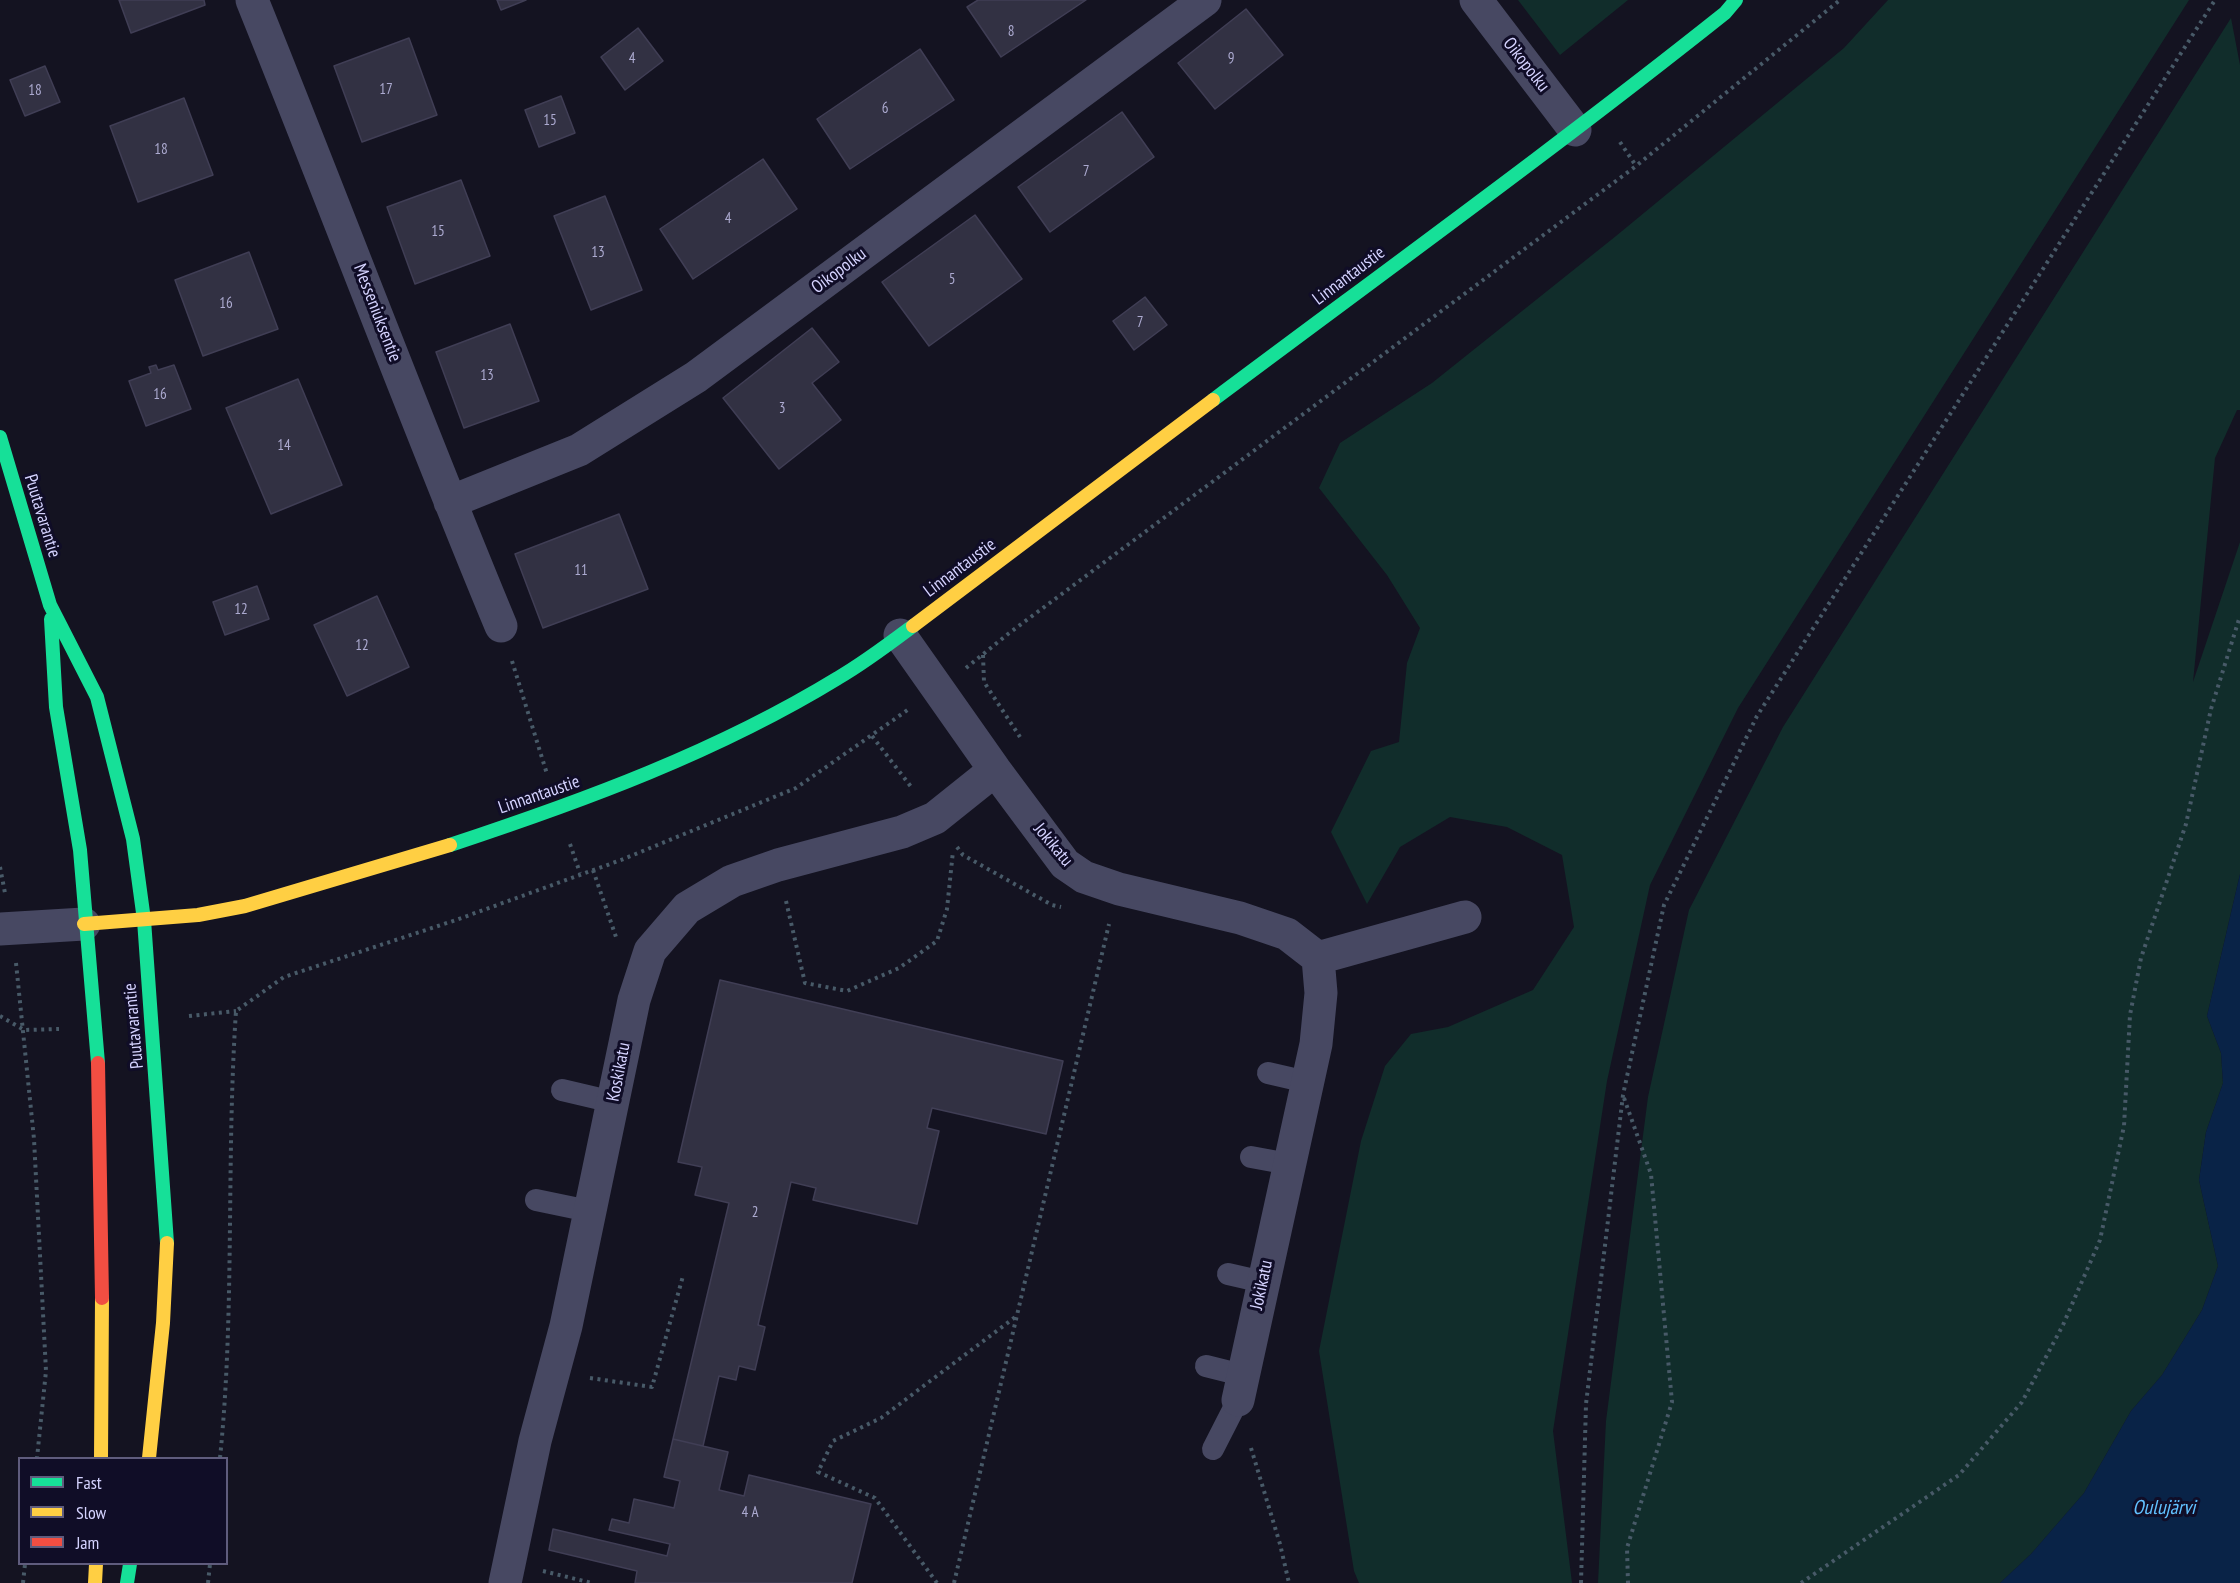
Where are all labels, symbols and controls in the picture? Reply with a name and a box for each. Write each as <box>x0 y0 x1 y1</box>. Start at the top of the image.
house number: 8 <box>1008 23 1014 41</box>
street label: Oikopolku <box>1498 34 1554 96</box>
house number: 4 <box>629 50 635 68</box>
house number: 9 <box>1228 50 1234 68</box>
house number: 17 <box>379 81 393 99</box>
house number: 18 <box>28 82 42 100</box>
house number: 6 <box>882 100 888 118</box>
house number: 15 <box>543 112 557 130</box>
house number: 18 <box>154 141 168 159</box>
house number: 7 <box>1083 163 1089 181</box>
house number: 4 <box>725 210 731 228</box>
house number: 15 <box>431 223 445 241</box>
street label: Linnantaustie <box>1309 242 1389 310</box>
street label: Oikopolku <box>807 243 871 299</box>
house number: 13 <box>591 244 605 262</box>
street label: Messeniuksentie <box>348 261 406 365</box>
house number: 5 <box>949 271 955 289</box>
house number: 16 <box>219 295 233 313</box>
house number: 7 <box>1137 314 1143 332</box>
house number: 13 <box>480 367 494 385</box>
house number: 16 <box>153 386 167 404</box>
house number: 3 <box>779 400 785 418</box>
house number: 14 <box>277 437 291 455</box>
street label: Puutavarantie <box>19 472 65 560</box>
street label: Linnantaustie <box>920 534 1000 602</box>
house number: 11 <box>574 562 588 580</box>
house number: 12 <box>234 601 248 619</box>
house number: 12 <box>355 637 369 655</box>
street label: Linnantaustie <box>495 771 583 819</box>
street label: Jokikatu <box>1029 819 1077 871</box>
street label: Puutavarantie <box>119 982 149 1070</box>
street label: Koskikatu <box>603 1041 635 1103</box>
house number: 2 <box>752 1204 758 1222</box>
street label: Jokikatu <box>1246 1258 1278 1312</box>
legend <box>18 1457 228 1565</box>
text: Fast <box>76 1471 102 1494</box>
water label: Oulujärvi <box>2133 1496 2195 1520</box>
text: Slow <box>76 1501 106 1524</box>
house number: 4 A <box>741 1504 759 1522</box>
text: Jam <box>76 1531 99 1554</box>

